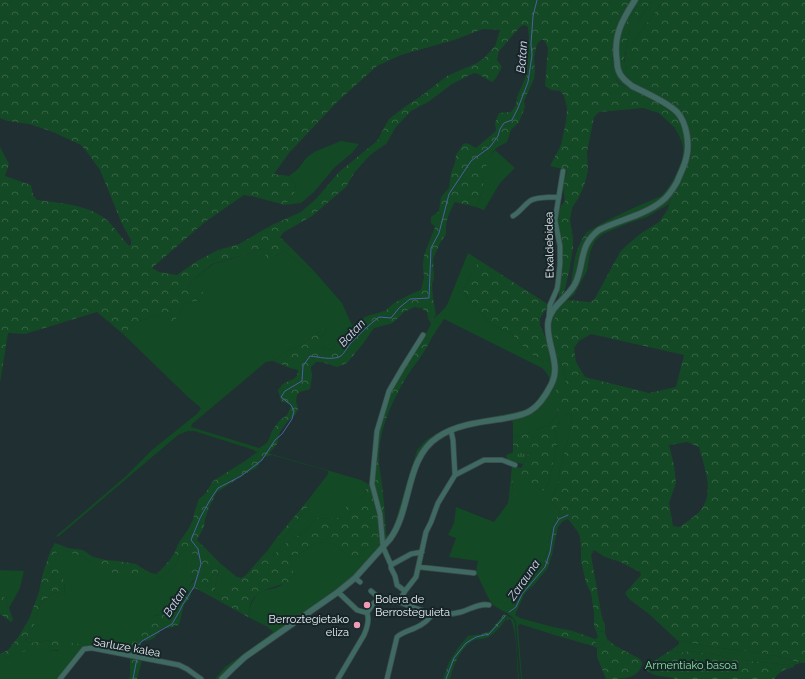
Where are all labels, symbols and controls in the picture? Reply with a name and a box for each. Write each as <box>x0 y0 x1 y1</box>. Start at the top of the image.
water label: Batan <box>514 40 530 74</box>
street label: Etxaldebidea <box>542 212 557 278</box>
water label: Batan <box>336 316 368 350</box>
water label: Zarauna <box>504 557 543 604</box>
water label: Batan <box>160 584 190 619</box>
place label: Bolera de Berrosteguieta <box>375 593 450 619</box>
marker: Bolera de Berrosteguieta <box>362 600 372 610</box>
place label: Berroztegietako eliza <box>268 613 349 639</box>
marker: Berroztegietako eliza <box>352 620 362 630</box>
street label: Sarluze kalea <box>92 635 161 660</box>
park label: Armentiako basoa <box>645 659 737 672</box>

